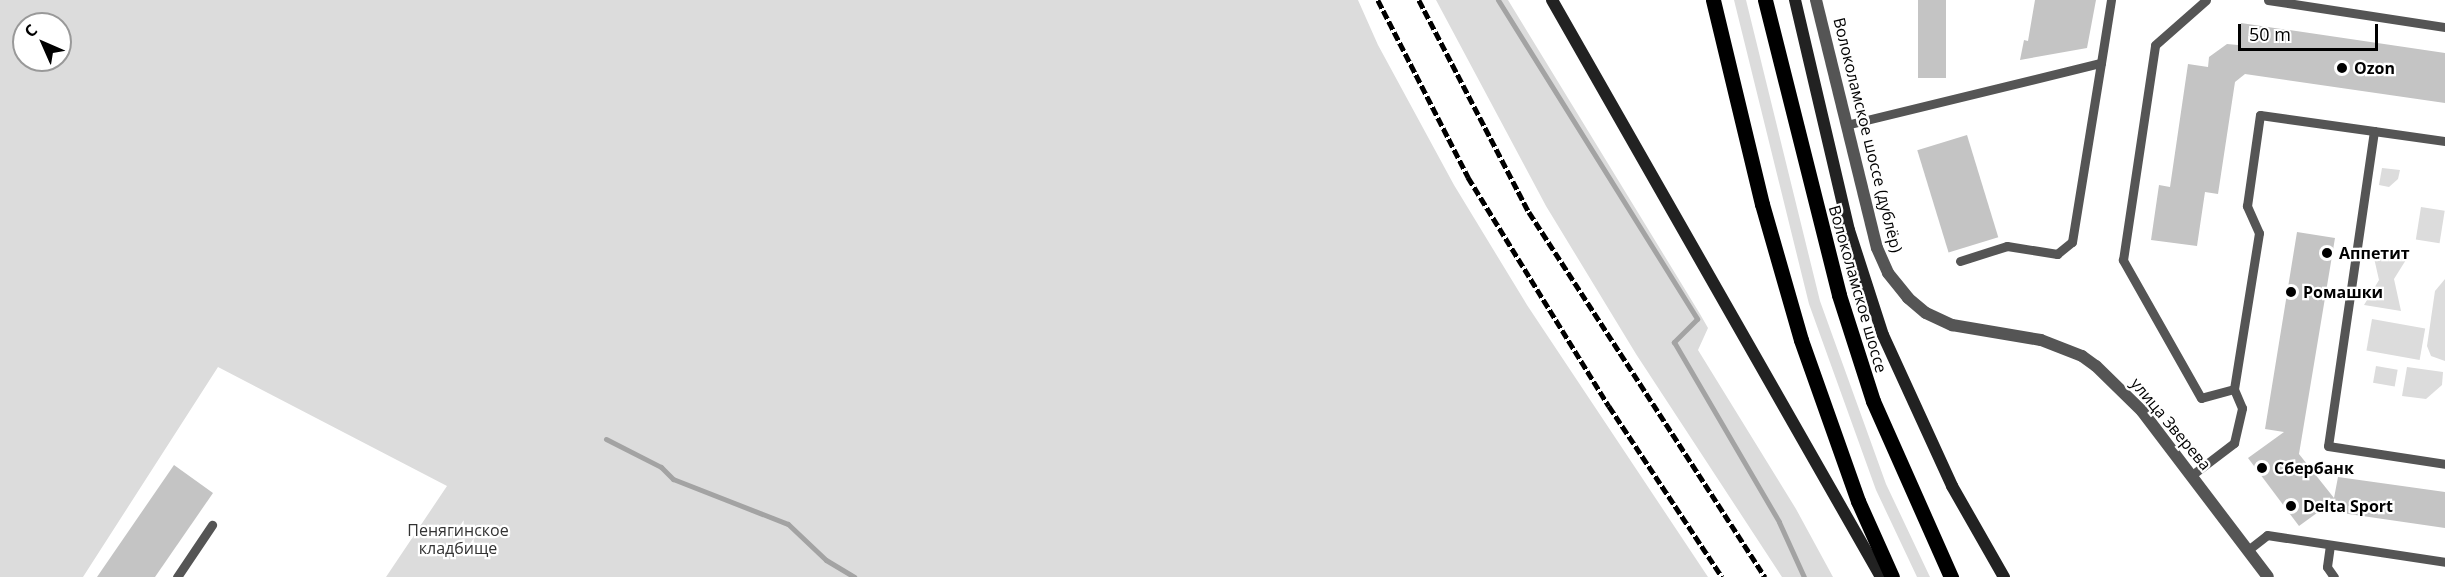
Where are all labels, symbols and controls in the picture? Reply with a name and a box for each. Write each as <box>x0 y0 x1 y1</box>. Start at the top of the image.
north arrow <box>12 12 72 72</box>
scale bar <box>2241 12 2380 50</box>
street label: Волоколамское шоссе (дублёр) <box>1829 15 1907 255</box>
text: С <box>19 19 42 42</box>
text: 50 m <box>2249 22 2291 46</box>
place label: Ozon <box>2354 58 2395 78</box>
marker: Ozon <box>2335 61 2349 75</box>
street label: Волоколамское шоссе <box>1825 203 1891 375</box>
place label: Аппетит <box>2339 243 2410 263</box>
marker: Аппетит <box>2320 246 2334 260</box>
place label: Ромашки <box>2303 282 2383 302</box>
marker: Ромашки <box>2284 285 2298 299</box>
street label: улица Зверева <box>2127 374 2215 474</box>
place label: Сбербанк <box>2274 458 2354 478</box>
marker: Сбербанк <box>2255 461 2269 475</box>
place label: Delta Sport <box>2303 496 2393 516</box>
marker: Delta Sport <box>2284 499 2298 513</box>
park label: Пенягинское кладбище <box>407 520 509 558</box>

